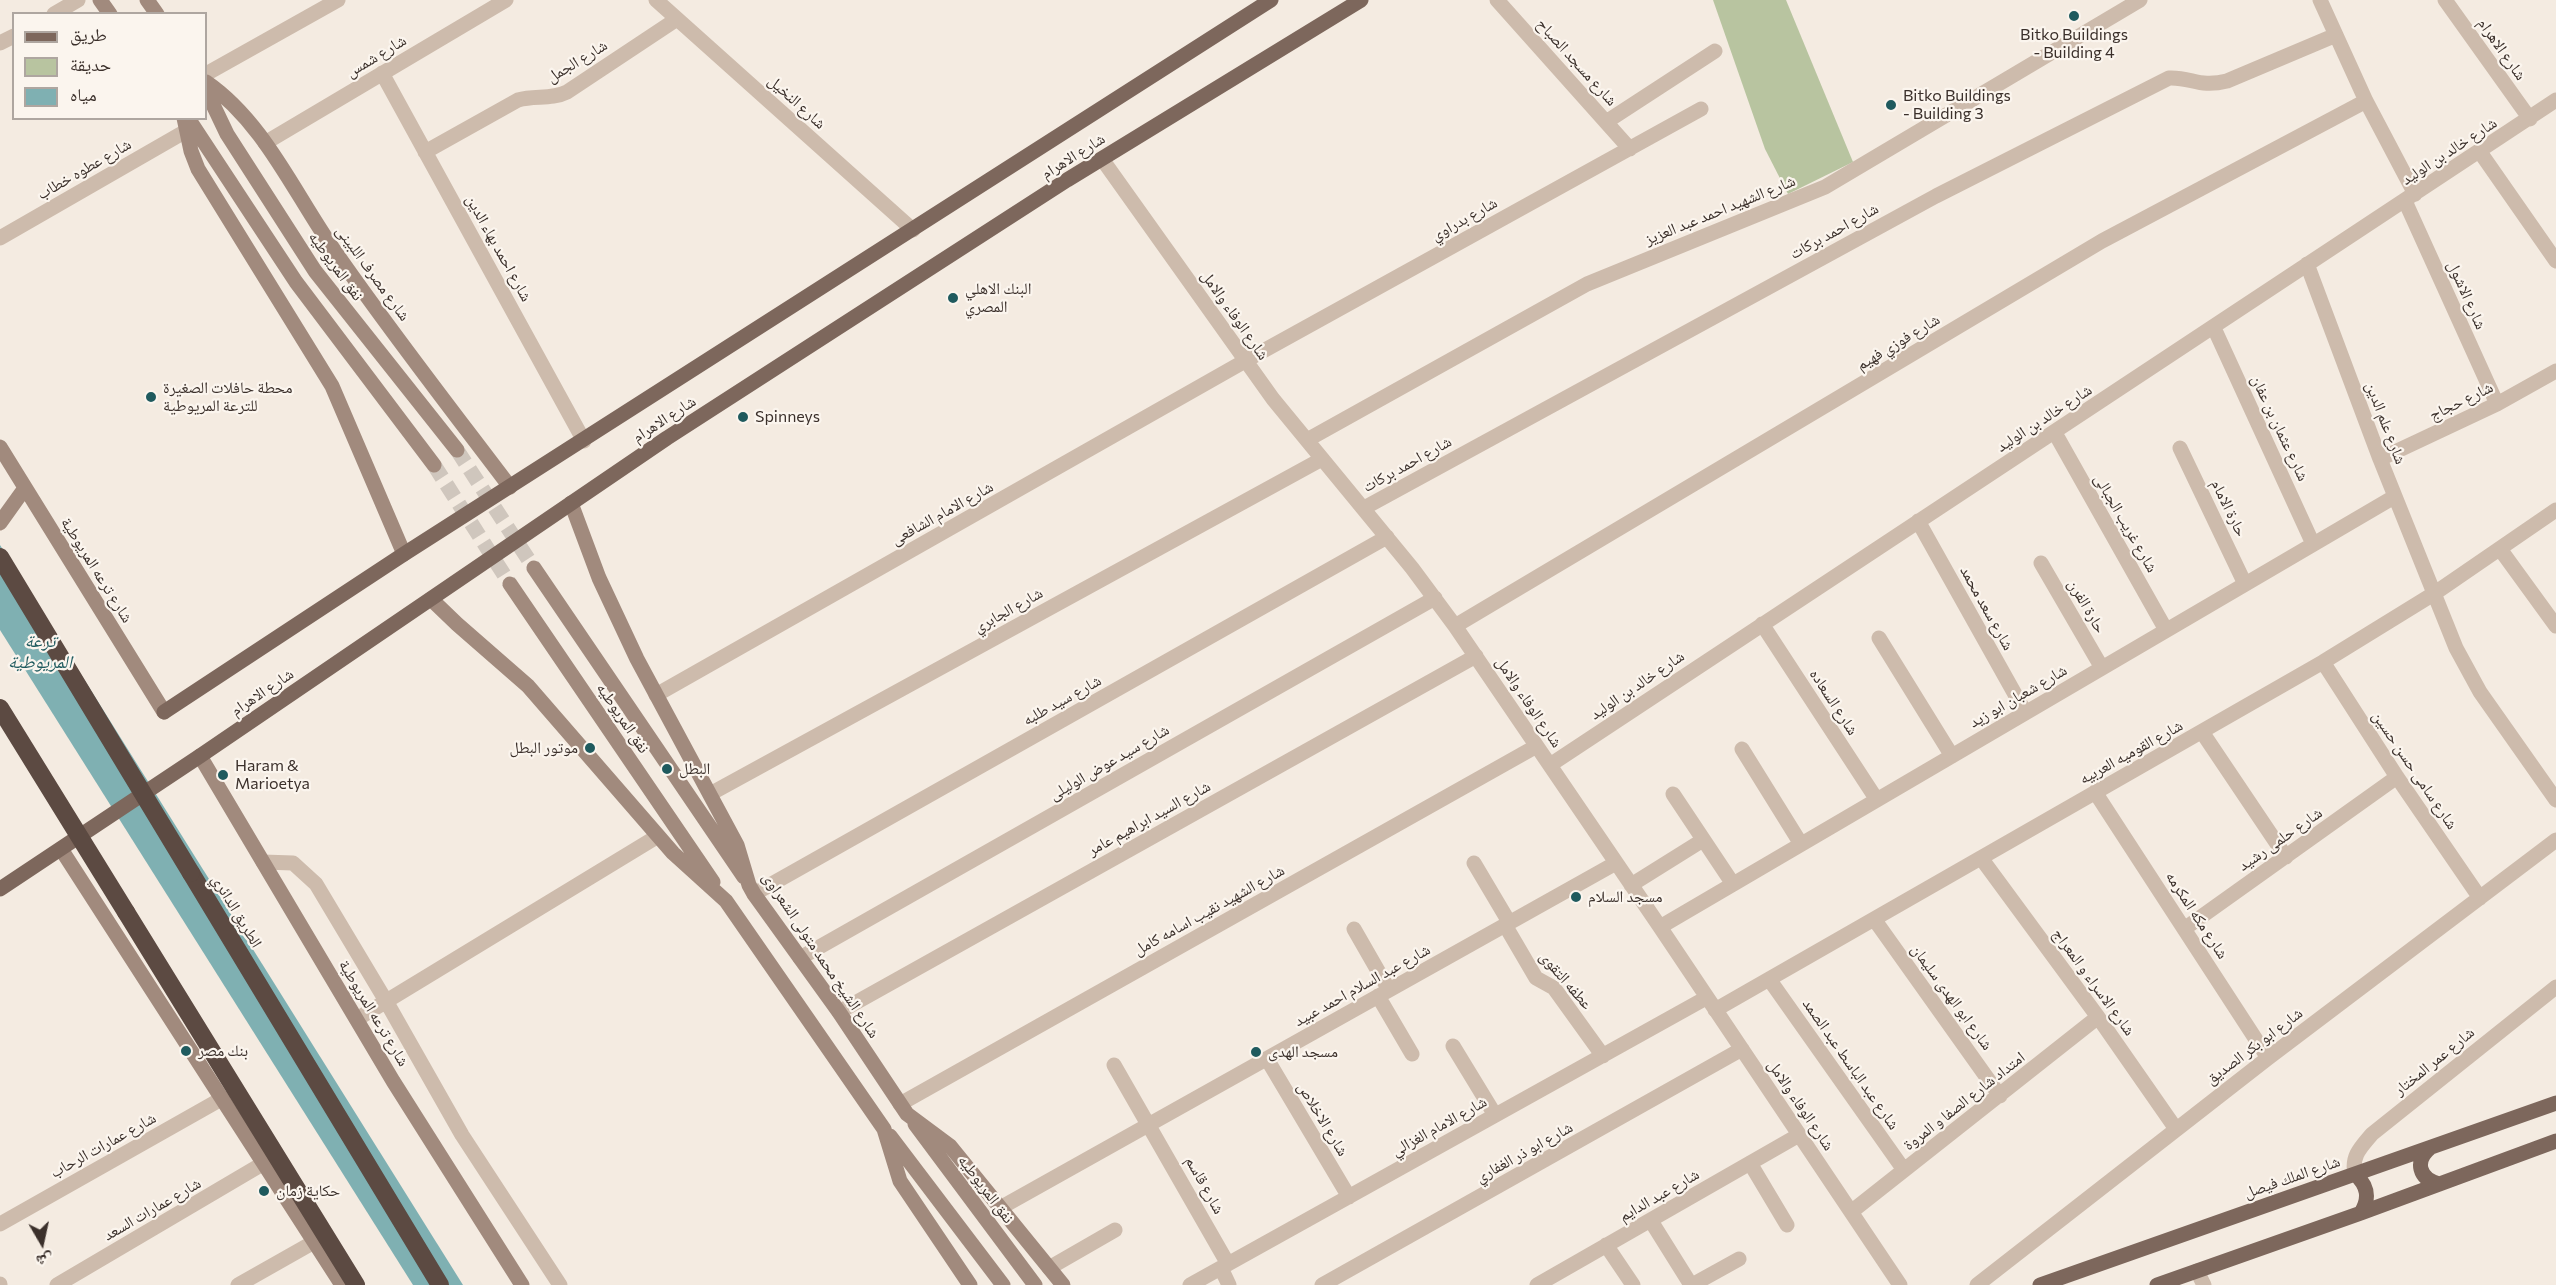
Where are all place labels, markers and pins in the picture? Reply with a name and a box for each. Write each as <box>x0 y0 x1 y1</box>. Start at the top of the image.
marker: Bitko Buildings - Building 4 <box>2067 9 2081 23</box>
place label: Bitko Buildings - Building 4 <box>2020 25 2128 63</box>
place label: Bitko Buildings - Building 3 <box>1903 86 2011 124</box>
marker: Bitko Buildings - Building 3 <box>1884 98 1898 112</box>
place label: البنك الاهلي المصري <box>965 279 1032 317</box>
marker: البنك الاهلي المصري <box>946 291 960 305</box>
place label: محطة حافلات الصغيرة للترعة المريوطية <box>163 378 292 416</box>
marker: محطة حافلات الصغيرة للترعة المريوطية <box>144 390 158 404</box>
place label: Spinneys <box>755 407 820 427</box>
marker: Spinneys <box>736 410 750 424</box>
place label: موتور البطل <box>510 738 578 758</box>
marker: موتور البطل <box>583 741 597 755</box>
place label: Haram & Marioetya <box>235 756 310 794</box>
place label: البطل <box>679 759 710 779</box>
marker: البطل <box>660 762 674 776</box>
marker: Haram & Marioetya <box>216 768 230 782</box>
place label: مسجد السلام <box>1588 887 1663 907</box>
marker: مسجد السلام <box>1569 890 1583 904</box>
place label: بنك مصر <box>198 1041 248 1061</box>
place label: مسجد الهدى <box>1268 1042 1338 1062</box>
marker: بنك مصر <box>179 1044 193 1058</box>
marker: مسجد الهدى <box>1249 1045 1263 1059</box>
place label: حكاية زمان <box>276 1181 340 1201</box>
marker: حكاية زمان <box>257 1184 271 1198</box>

